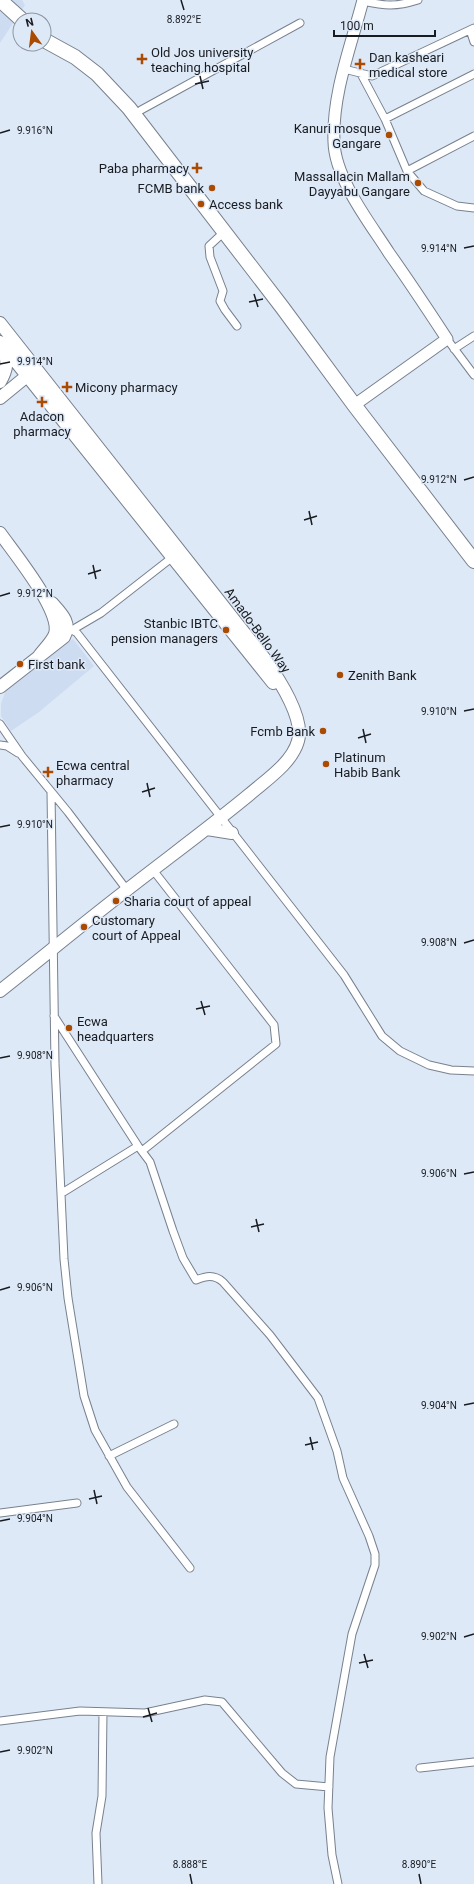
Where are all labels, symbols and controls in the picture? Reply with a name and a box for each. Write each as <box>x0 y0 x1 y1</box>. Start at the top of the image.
north arrow <box>12 12 52 52</box>
scale bar <box>334 12 435 38</box>
text: 8.892°E <box>167 14 202 25</box>
text: N <box>24 15 35 30</box>
text: 100 m <box>340 19 374 33</box>
place label: Old Jos university teaching hospital <box>151 45 253 75</box>
place label: Dan kasheari medical store <box>369 50 448 80</box>
marker: Old Jos university teaching hospital <box>136 53 148 65</box>
marker: Dan kasheari medical store <box>354 58 366 70</box>
place label: Kanuri mosque Gangare <box>294 121 381 151</box>
text: 9.916°N <box>17 125 53 136</box>
marker: Kanuri mosque Gangare <box>384 130 394 140</box>
place label: Paba pharmacy <box>99 161 189 176</box>
marker: Paba pharmacy <box>192 163 202 173</box>
place label: Massallacin Mallam Dayyabu Gangare <box>294 169 410 199</box>
marker: Massallacin Mallam Dayyabu Gangare <box>413 178 423 188</box>
place label: FCMB bank <box>138 181 204 196</box>
marker: FCMB bank <box>207 183 217 193</box>
place label: Access bank <box>209 197 283 212</box>
marker: Access bank <box>196 199 206 209</box>
text: 9.914°N <box>421 243 457 254</box>
text: 9.914°N <box>17 356 53 367</box>
place label: Micony pharmacy <box>75 380 178 395</box>
marker: Micony pharmacy <box>62 382 72 392</box>
marker: Adacon pharmacy <box>37 397 47 407</box>
place label: Adacon pharmacy <box>13 409 71 439</box>
text: 9.912°N <box>421 474 457 485</box>
street label: Amado-Bello Way <box>222 585 294 676</box>
text: 9.912°N <box>17 588 53 599</box>
place label: Stanbic IBTC pension managers <box>111 616 218 646</box>
marker: Stanbic IBTC pension managers <box>221 625 231 635</box>
place label: First bank <box>28 657 85 672</box>
marker: First bank <box>15 659 25 669</box>
place label: Zenith Bank <box>348 668 417 683</box>
marker: Zenith Bank <box>335 670 345 680</box>
text: 9.910°N <box>421 706 457 717</box>
place label: Fcmb Bank <box>250 724 315 739</box>
marker: Fcmb Bank <box>318 726 328 736</box>
place label: Platinum Habib Bank <box>334 750 401 780</box>
place label: Ecwa central pharmacy <box>56 758 130 788</box>
marker: Platinum Habib Bank <box>321 759 331 769</box>
marker: Ecwa central pharmacy <box>43 767 53 777</box>
text: 9.910°N <box>17 819 53 830</box>
place label: Sharia court of appeal <box>124 894 251 909</box>
marker: Sharia court of appeal <box>111 896 121 906</box>
place label: Customary court of Appeal <box>92 913 181 943</box>
marker: Customary court of Appeal <box>79 922 89 932</box>
text: 9.908°N <box>421 937 457 948</box>
place label: Ecwa headquarters <box>77 1014 154 1044</box>
marker: Ecwa headquarters <box>64 1023 74 1033</box>
text: 9.908°N <box>17 1050 53 1061</box>
text: 9.906°N <box>421 1168 457 1179</box>
text: 9.906°N <box>17 1282 53 1293</box>
text: 9.904°N <box>421 1400 457 1411</box>
text: 9.904°N <box>17 1513 53 1524</box>
text: 9.902°N <box>421 1631 457 1642</box>
text: 9.902°N <box>17 1745 53 1756</box>
text: 8.888°E <box>173 1859 208 1870</box>
text: 8.890°E <box>402 1859 437 1870</box>

